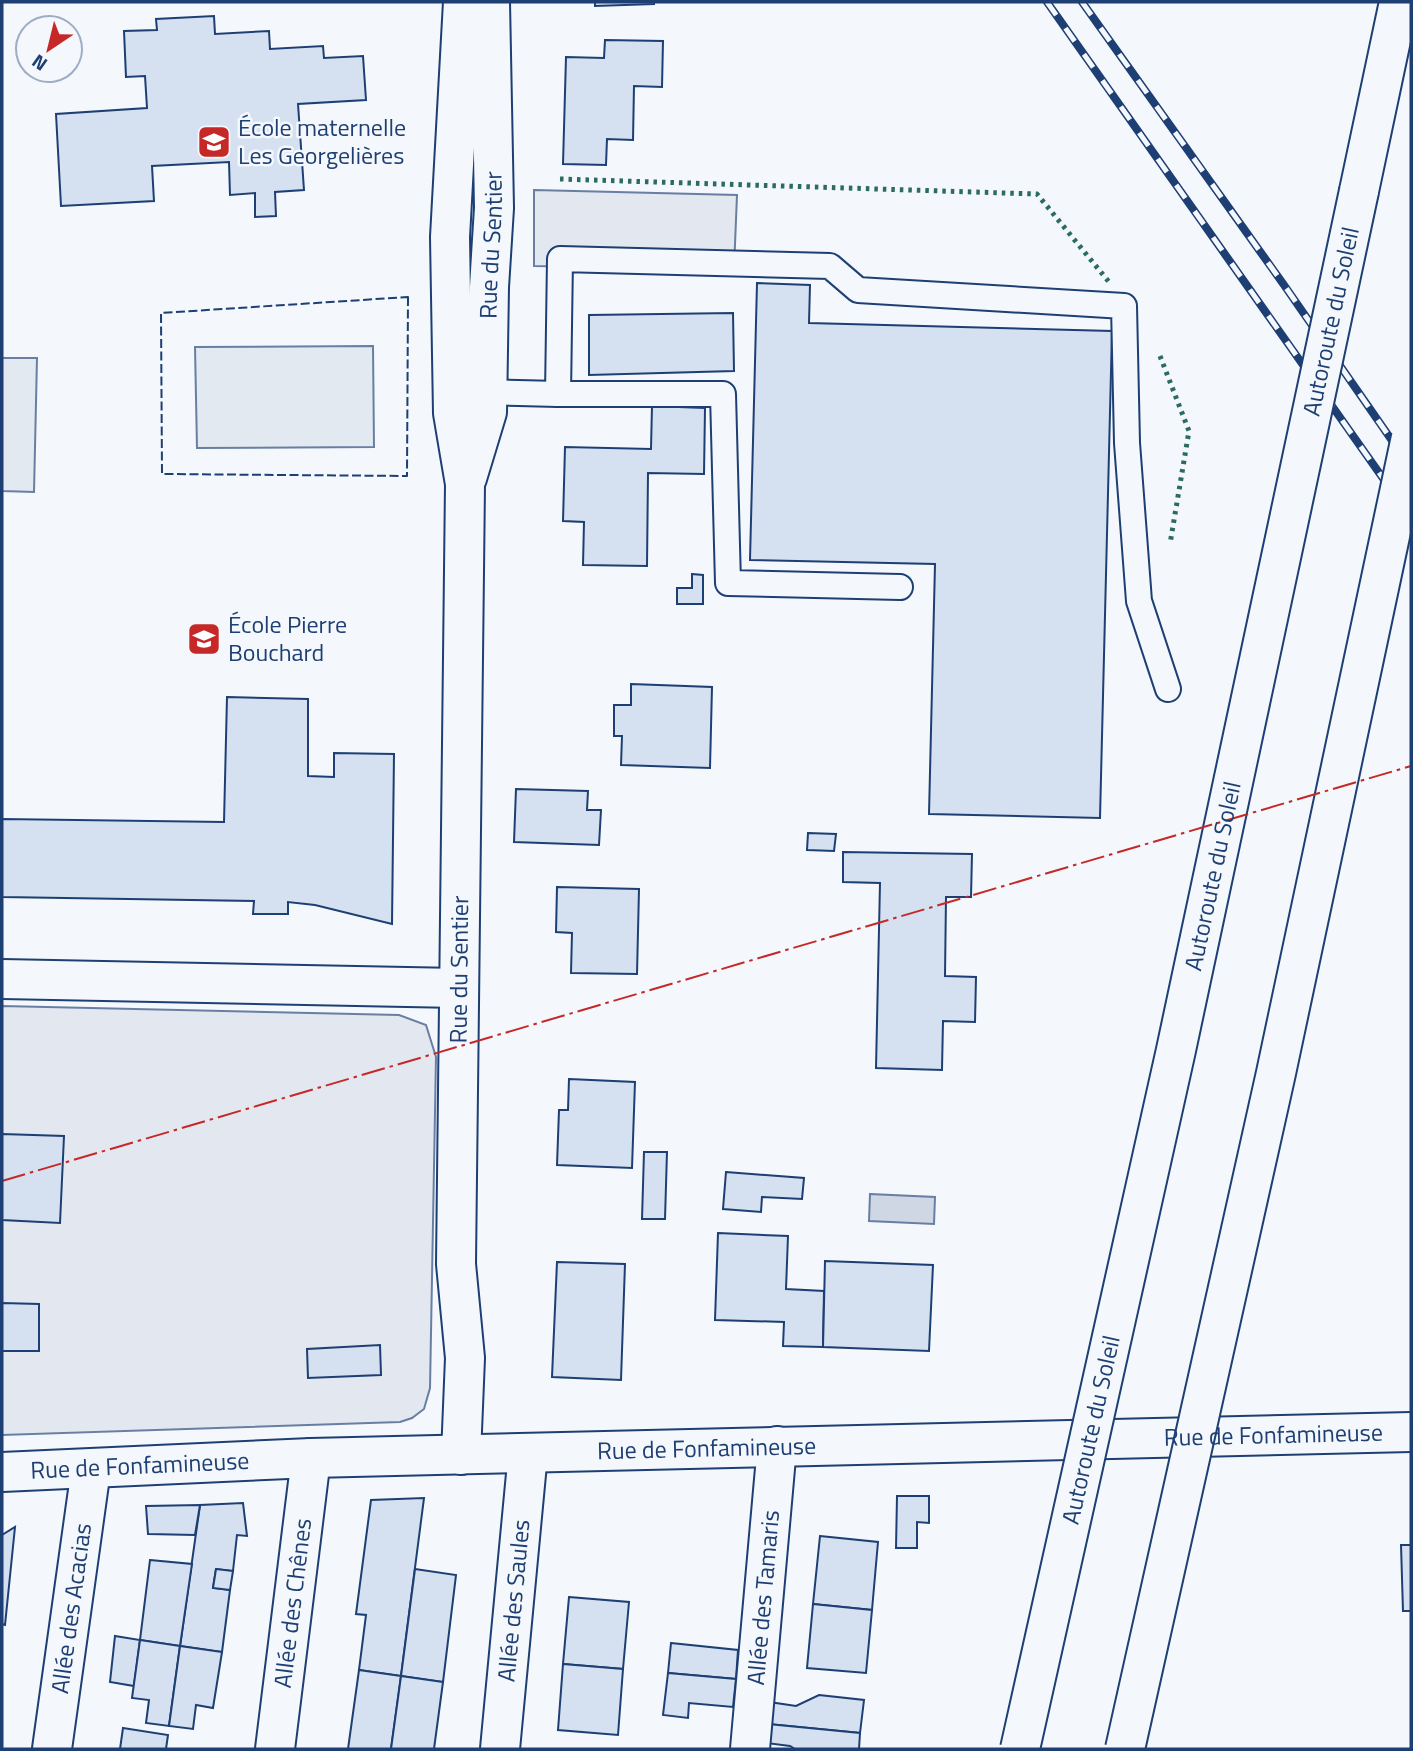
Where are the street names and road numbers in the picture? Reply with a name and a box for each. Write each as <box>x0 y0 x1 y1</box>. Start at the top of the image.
street label: Rue du Sentier <box>469 171 511 319</box>
street label: Autoroute du Soleil <box>1293 223 1368 419</box>
street label: Autoroute du Soleil <box>1174 778 1250 974</box>
street label: Rue du Sentier <box>440 895 477 1044</box>
street label: Autoroute du Soleil <box>1052 1332 1129 1527</box>
street label: Rue de Fonfamineuse <box>1163 1414 1383 1455</box>
street label: Rue de Fonfamineuse <box>597 1427 817 1468</box>
street label: Rue de Fonfamineuse <box>30 1442 250 1488</box>
street label: Allée des Tamaris <box>737 1508 788 1687</box>
street label: Allée des Chênes <box>264 1516 320 1690</box>
street label: Allée des Saules <box>487 1518 539 1683</box>
street label: Allée des Acacias <box>41 1521 100 1696</box>

